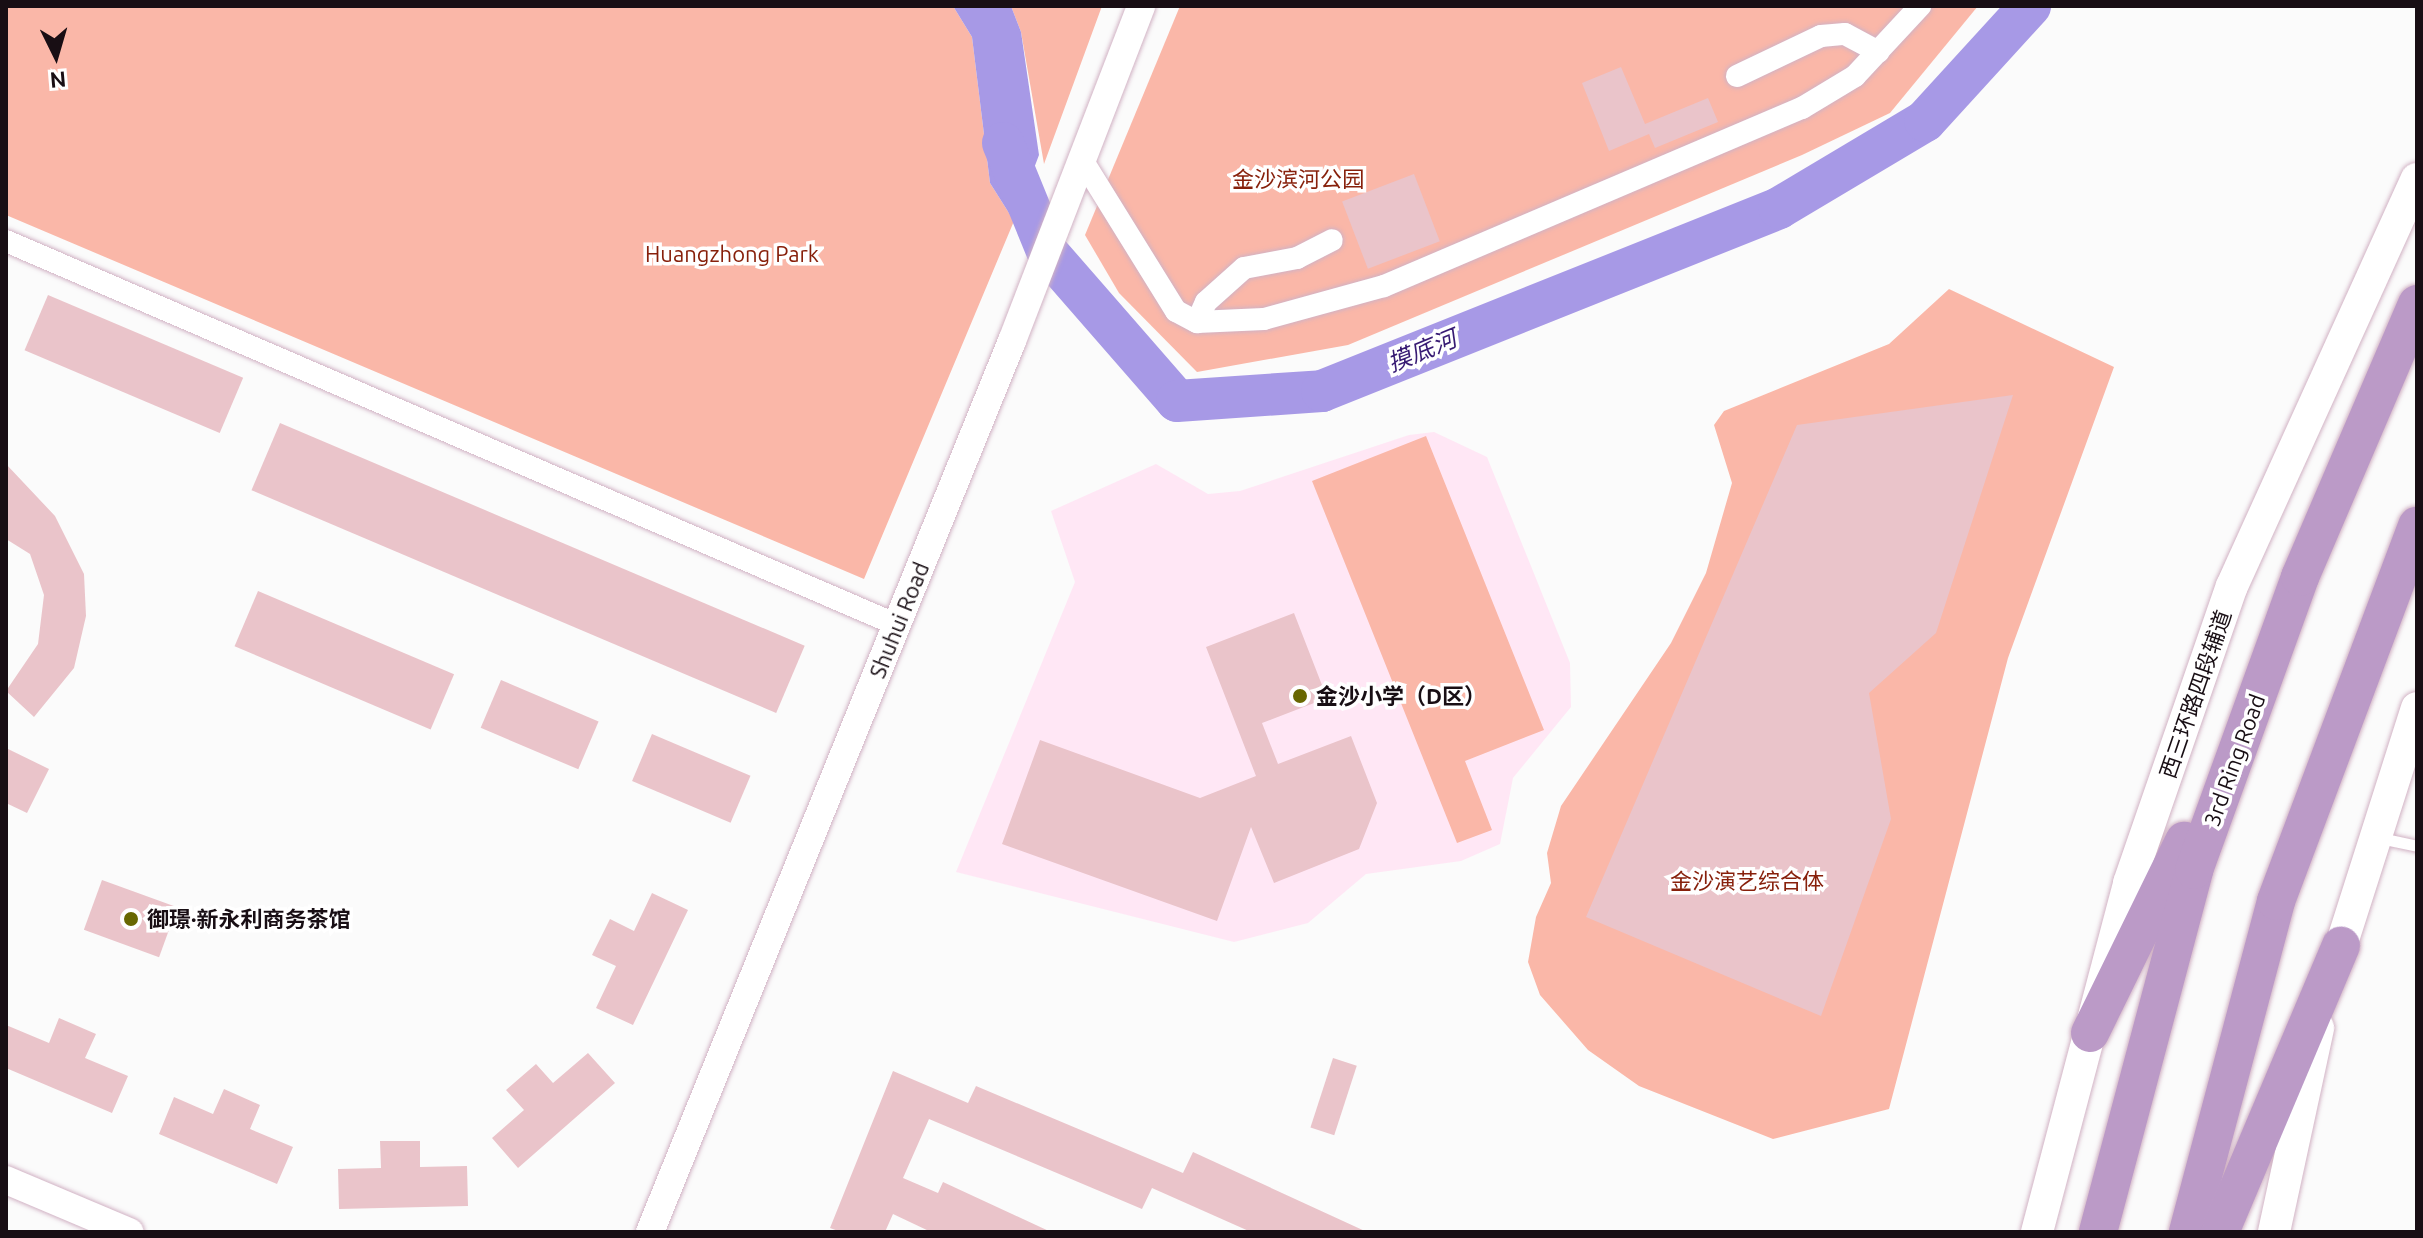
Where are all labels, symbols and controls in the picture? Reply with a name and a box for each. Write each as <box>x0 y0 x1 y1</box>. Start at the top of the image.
north arrow <box>16 16 96 96</box>
text: N <box>49 67 67 94</box>
park label: 金沙滨河公园 <box>1232 166 1364 192</box>
park label: Huangzhong Park <box>645 241 819 267</box>
water label: 摸底河 <box>1383 324 1461 378</box>
street label: Shuhui Road <box>864 558 934 682</box>
street label: 西三环路四段辅道 <box>2154 606 2236 782</box>
place label: 金沙小学（D区） <box>1316 683 1486 709</box>
marker: 金沙小学（D区） <box>1291 687 1309 705</box>
street label: 3rd Ring Road <box>2198 690 2270 830</box>
park label: 金沙演艺综合体 <box>1670 868 1824 894</box>
place label: 御璟·新永利商务茶馆 <box>147 906 350 932</box>
marker: 御璟·新永利商务茶馆 <box>122 910 140 928</box>

